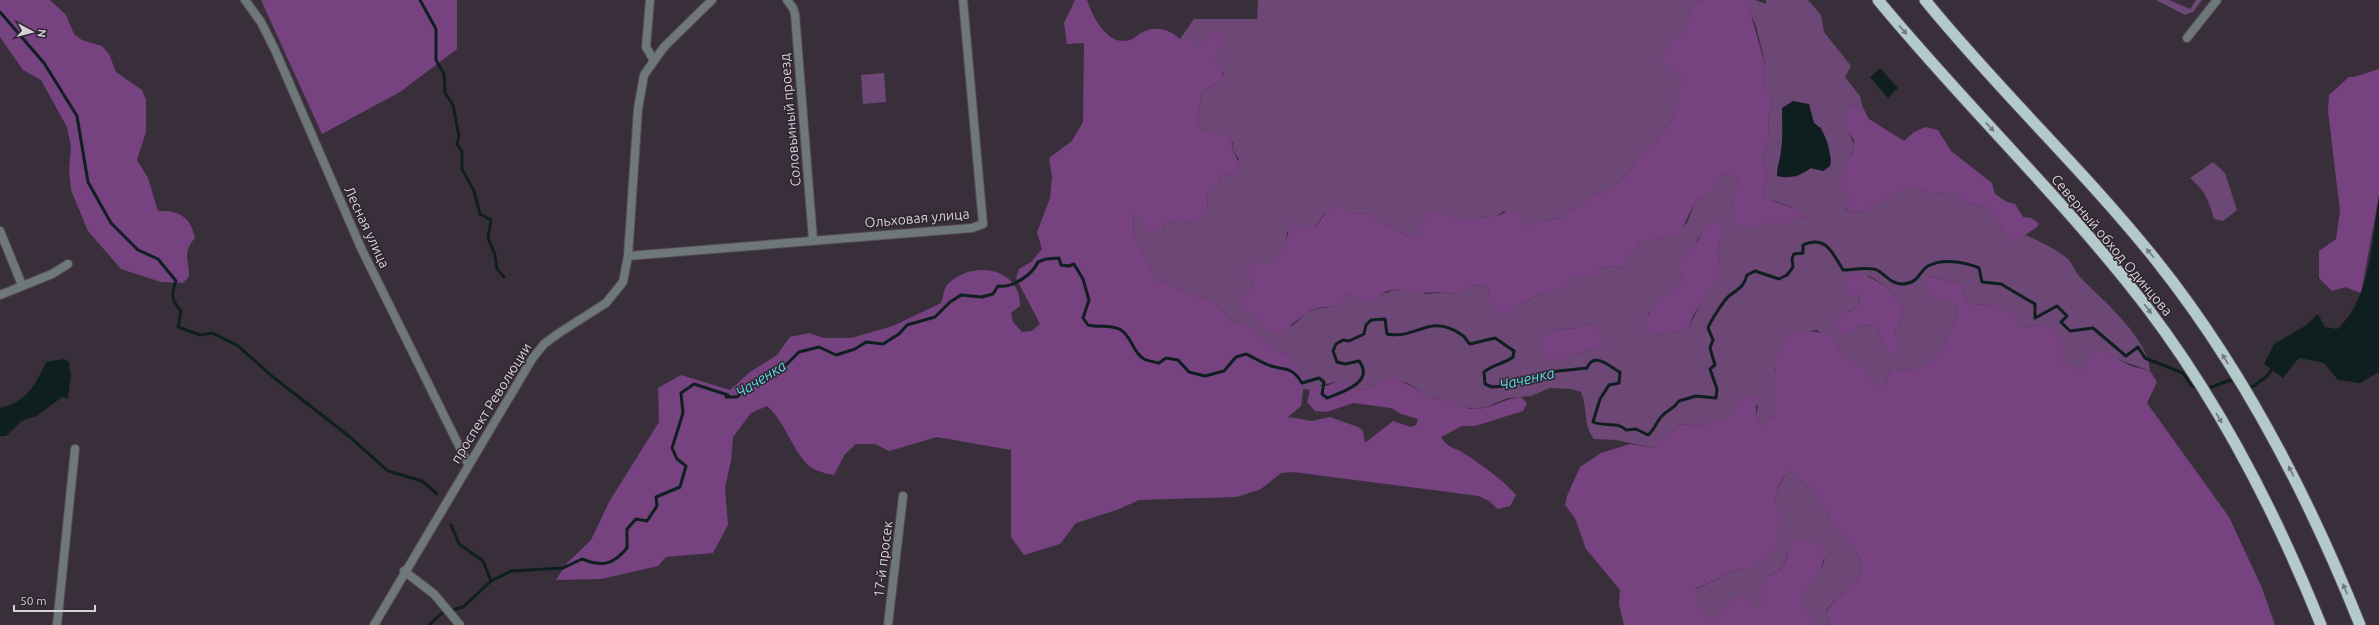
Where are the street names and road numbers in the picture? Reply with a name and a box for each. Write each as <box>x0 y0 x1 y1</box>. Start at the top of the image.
street label: Соловьиный проезд <box>776 53 804 187</box>
street label: Северный обход Одинцова <box>2048 171 2176 319</box>
street label: Лесная улица <box>341 184 393 270</box>
street label: Ольховая улица <box>864 205 970 231</box>
street label: проспект Революции <box>447 340 535 466</box>
street label: 17-й просек <box>870 520 896 598</box>

